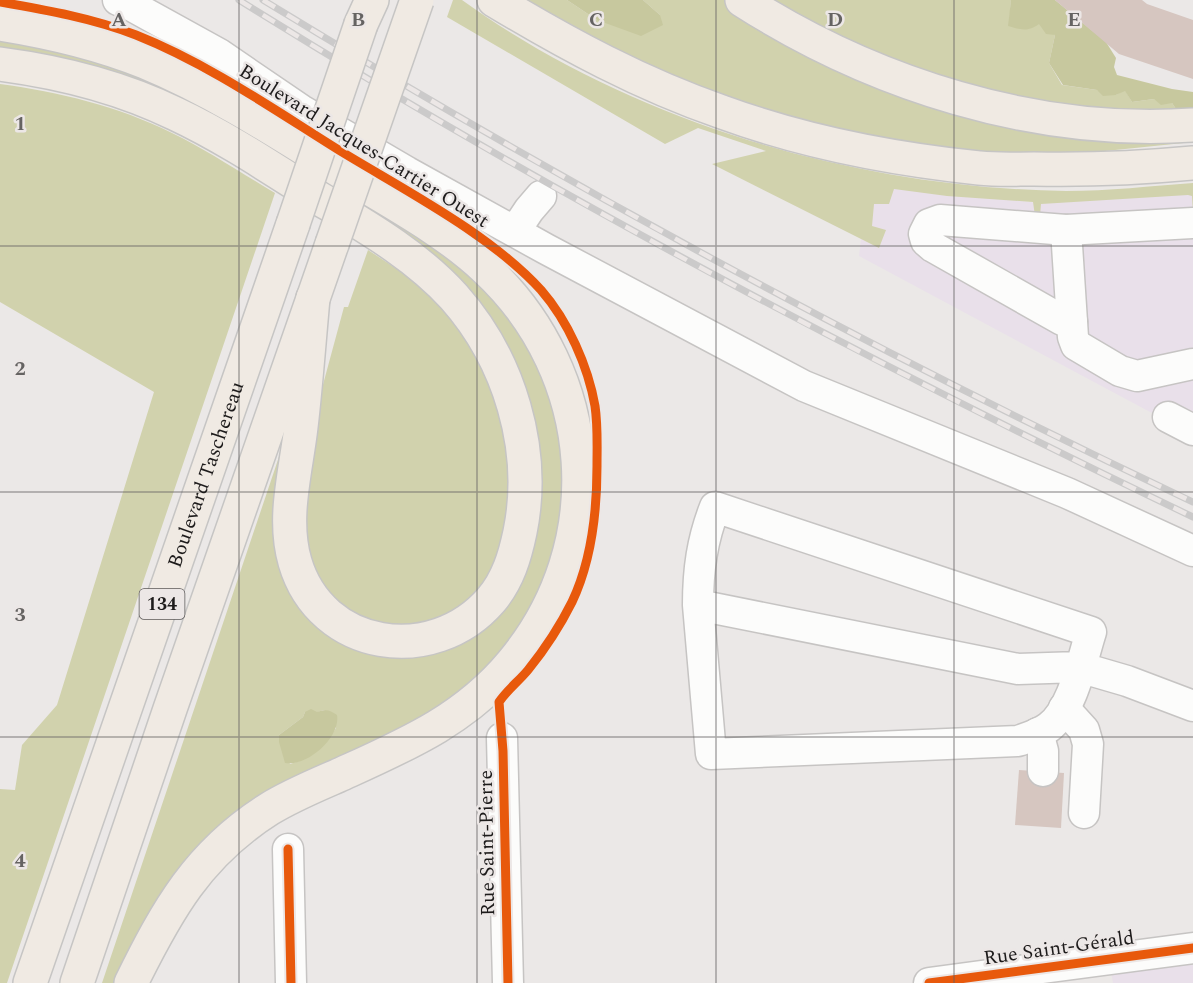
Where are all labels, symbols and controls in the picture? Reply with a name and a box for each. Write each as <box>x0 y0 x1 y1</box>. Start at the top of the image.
text: A <box>111 5 127 35</box>
text: B <box>351 5 365 35</box>
text: C <box>589 5 603 35</box>
text: D <box>827 5 843 35</box>
text: E <box>1067 5 1081 35</box>
street label: Boulevard Jacques-Cartier Ouest <box>233 56 495 236</box>
text: 1 <box>14 109 26 139</box>
text: 2 <box>14 354 26 384</box>
street label: Boulevard Taschereau <box>160 377 252 572</box>
road number: 134 <box>140 589 184 619</box>
text: 3 <box>14 600 26 630</box>
street label: Rue Saint-Pierre <box>471 770 503 916</box>
text: 4 <box>14 846 26 876</box>
street label: Rue Saint-Gérald <box>982 923 1136 973</box>

